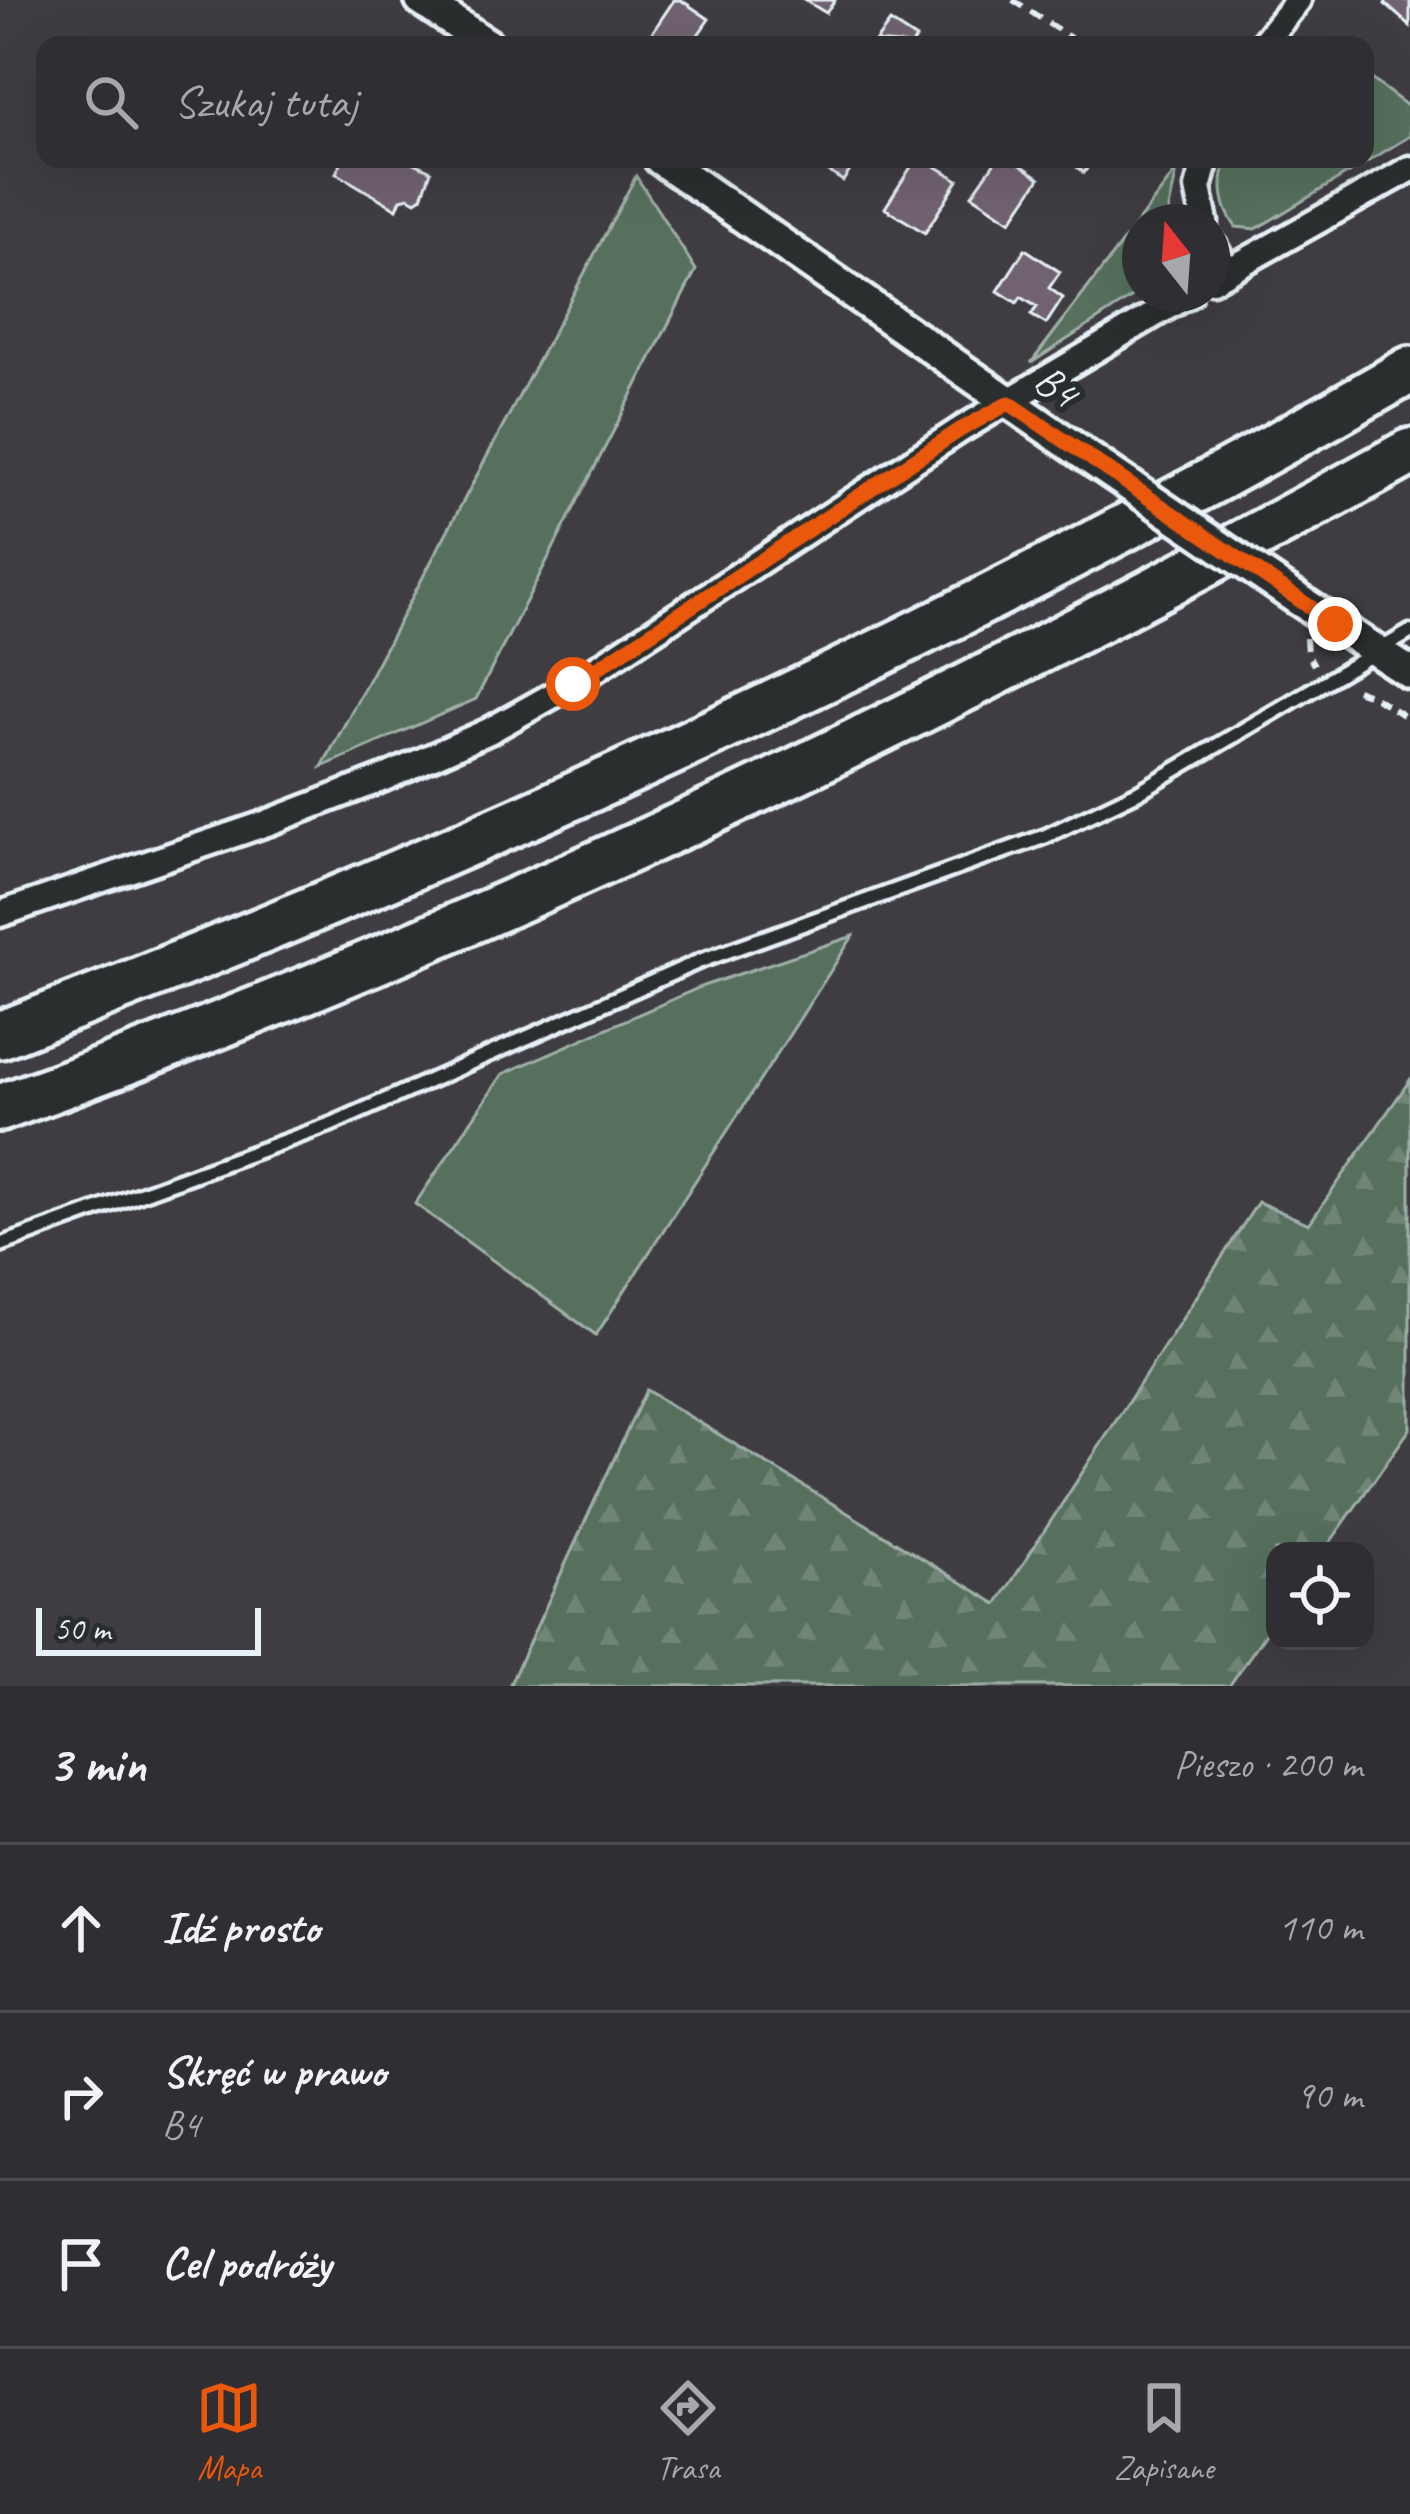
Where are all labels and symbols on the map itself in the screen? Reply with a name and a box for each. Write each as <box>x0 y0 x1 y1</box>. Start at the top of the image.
north arrow <box>1122 204 1230 312</box>
street label: B4 <box>1024 353 1091 422</box>
route end <box>1308 597 1362 651</box>
route start <box>546 657 600 711</box>
scale bar <box>36 1602 261 1655</box>

